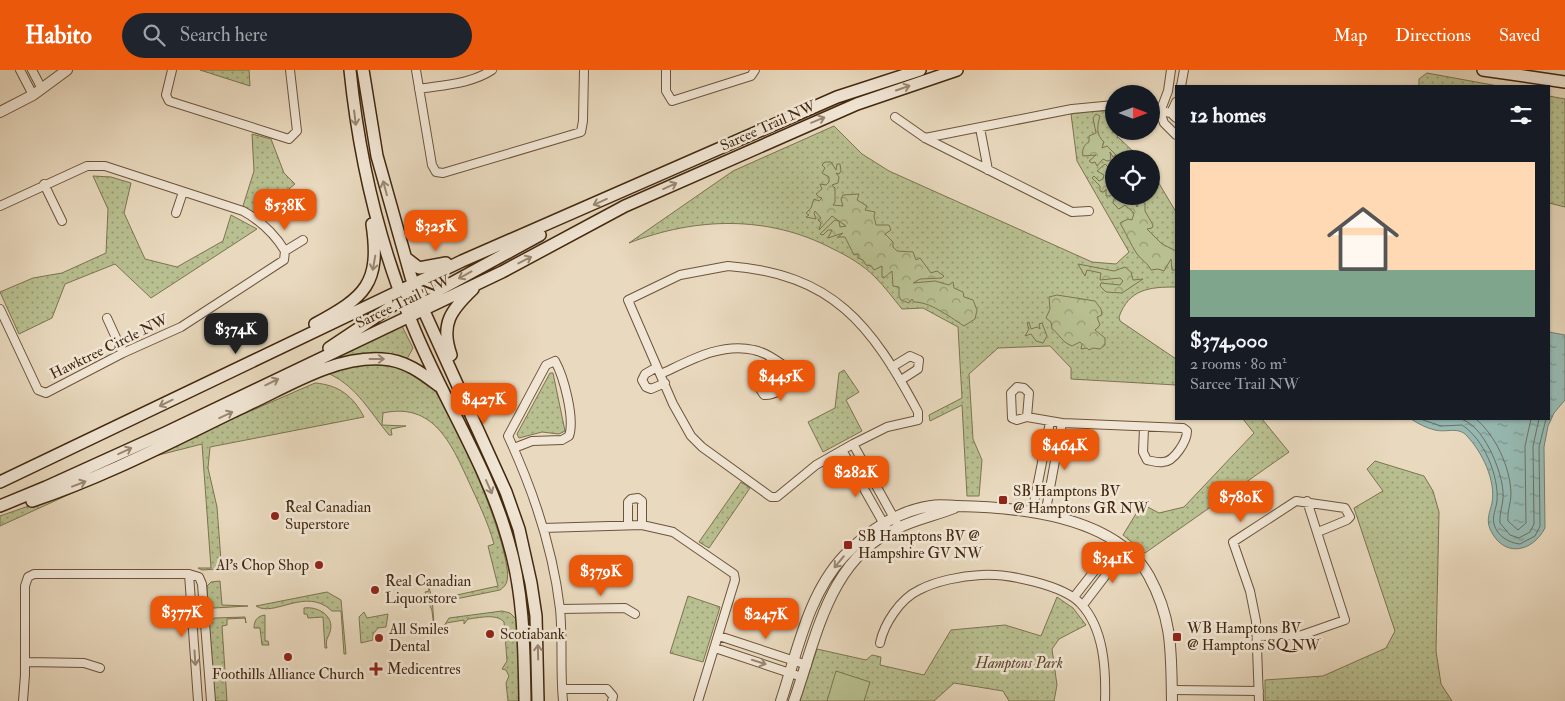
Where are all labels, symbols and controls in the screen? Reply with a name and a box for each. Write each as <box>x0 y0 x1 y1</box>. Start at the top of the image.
search box <box>122 13 472 58</box>
text: Habito <box>25 20 92 51</box>
icon: search <box>140 21 168 49</box>
text: Search here <box>180 23 268 47</box>
text: Map <box>1334 24 1367 47</box>
text: Directions <box>1395 24 1471 47</box>
text: Saved <box>1499 24 1540 47</box>
one-way arrow <box>894 83 910 92</box>
north arrow <box>1105 85 1160 140</box>
map controls <box>1105 85 1160 205</box>
street label: Sarcee Trail NW <box>717 96 819 156</box>
icon: filters <box>1507 101 1535 129</box>
text: 12 homes <box>1190 102 1266 129</box>
one-way arrow <box>350 110 360 126</box>
one-way arrow <box>810 115 825 124</box>
button: locate <box>1105 150 1160 205</box>
one-way arrow <box>379 180 389 196</box>
one-way arrow <box>662 180 677 190</box>
pin: $538K <box>250 189 320 231</box>
icon: home <box>1318 194 1408 284</box>
text: $538K <box>265 195 305 215</box>
one-way arrow <box>593 198 608 208</box>
pin: $325K <box>401 210 471 252</box>
text: $325K <box>415 216 457 236</box>
one-way arrow <box>368 255 378 271</box>
one-way arrow <box>517 255 532 264</box>
one-way arrow <box>458 270 473 280</box>
street label: Sarcee Trail NW <box>353 271 454 333</box>
street label: Hawktree Circle NW <box>47 310 172 384</box>
pin: $374K <box>201 312 271 355</box>
text: $374K <box>215 319 257 339</box>
text: $374,000 <box>1190 327 1268 354</box>
one-way arrow <box>368 354 385 364</box>
text: 2 rooms · 80 m² <box>1190 354 1287 374</box>
pin: $445K <box>746 360 816 402</box>
text: $445K <box>759 366 803 386</box>
text: Sarcee Trail NW <box>1190 374 1300 394</box>
one-way arrow <box>264 377 279 386</box>
pin: $427K <box>449 382 519 425</box>
text: $427K <box>462 389 506 409</box>
one-way arrow <box>159 399 174 408</box>
one-way arrow <box>218 410 233 419</box>
pin: $464K <box>1030 428 1100 471</box>
text: $464K <box>1042 435 1088 455</box>
one-way arrow <box>117 446 132 455</box>
pin: $282K <box>821 456 891 498</box>
text: $282K <box>834 462 878 482</box>
one-way arrow <box>71 479 86 488</box>
one-way arrow <box>485 479 495 494</box>
pin: $780K <box>1206 480 1276 523</box>
place label: SB Hamptons BV @ Hamptons GR NW <box>1013 482 1149 519</box>
text: $780K <box>1219 487 1263 507</box>
marker: SB Hamptons BV @ Hamptons GR NW <box>997 494 1009 506</box>
place label: Real Canadian Superstore <box>285 498 372 535</box>
marker: Real Canadian Superstore <box>269 510 281 522</box>
place label: SB Hamptons BV @ Hampshire GV NW <box>858 527 983 564</box>
marker: SB Hamptons BV @ Hampshire GV NW <box>842 539 854 551</box>
pin: $341K <box>1078 542 1148 584</box>
text: $341K <box>1093 548 1133 568</box>
pin: $379K <box>566 554 636 597</box>
one-way arrow <box>834 555 845 568</box>
place label: Al's Chop Shop <box>215 556 309 576</box>
marker: Al's Chop Shop <box>313 559 325 571</box>
text: $379K <box>580 561 622 581</box>
place label: Real Canadian Liquorstore <box>385 572 472 608</box>
marker: Real Canadian Liquorstore <box>369 584 381 596</box>
pin: $377K <box>147 596 217 638</box>
pin: $247K <box>731 598 801 640</box>
text: $377K <box>161 602 203 622</box>
text: $247K <box>744 604 788 624</box>
place label: WB Hamptons BV @ Hamptons SQ NW <box>1186 619 1321 656</box>
place label: All Smiles Dental <box>388 620 449 656</box>
place label: Scotiabank <box>500 625 565 644</box>
marker: Scotiabank <box>484 628 496 640</box>
marker: WB Hamptons BV @ Hamptons SQ NW <box>1171 631 1183 643</box>
marker: All Smiles Dental <box>373 632 385 644</box>
one-way arrow <box>533 645 543 661</box>
one-way arrow <box>190 649 200 665</box>
marker: Foothills Alliance Church <box>282 651 294 663</box>
park label: Hamptons Park <box>974 654 1063 673</box>
one-way arrow <box>751 658 766 667</box>
place label: Medicentres <box>387 660 461 679</box>
marker: Medicentres <box>369 662 383 676</box>
place label: Foothills Alliance Church <box>212 665 364 684</box>

